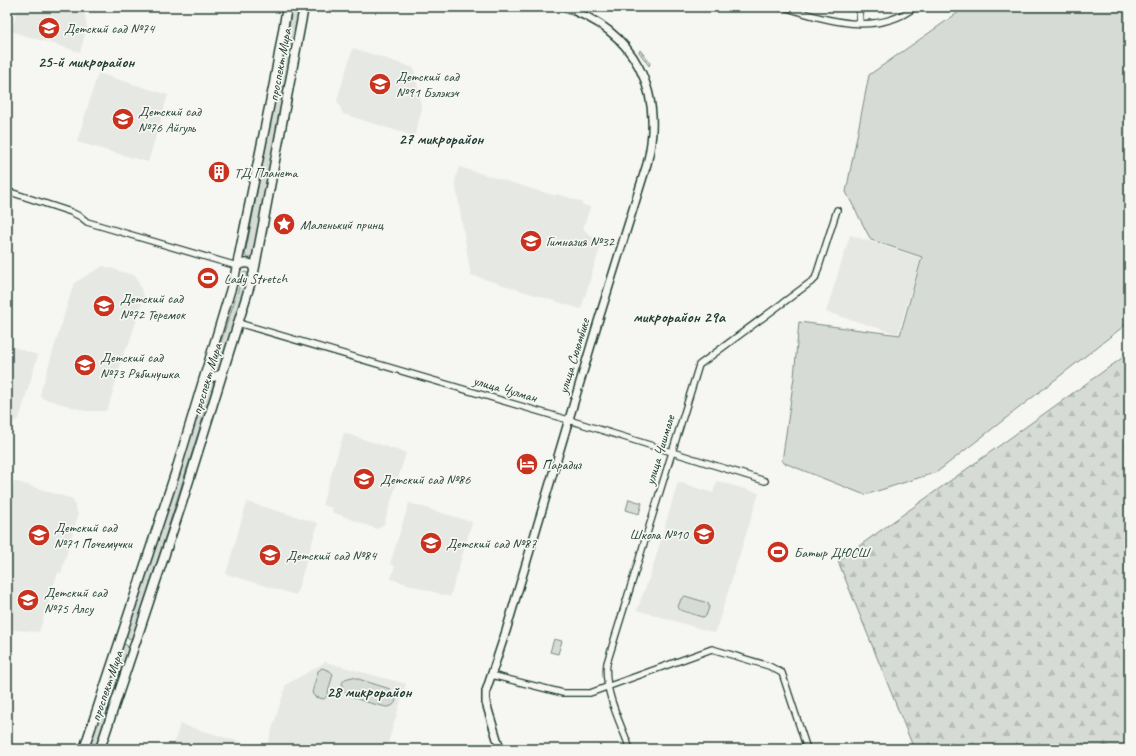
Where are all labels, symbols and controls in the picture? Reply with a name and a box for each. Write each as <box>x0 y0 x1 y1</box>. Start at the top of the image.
school or university icon: Детский сад №74 <box>36 15 62 41</box>
place label: Детский сад №74 <box>64 20 156 37</box>
street label: проспект Мира <box>265 26 296 103</box>
district label: 25-й микрорайон <box>38 52 135 72</box>
place label: Детский сад №91 Бэлэкэч <box>396 68 460 101</box>
school or university icon: Детский сад №91 Бэлэкэч <box>367 71 393 97</box>
place label: Детский сад №76 Айгуль <box>138 103 202 136</box>
school or university icon: Детский сад №76 Айгуль <box>110 106 136 132</box>
district label: 27 микрорайон <box>399 129 484 149</box>
building icon: ТД Планета <box>206 159 232 185</box>
place label: ТД Планета <box>234 164 299 181</box>
place icon: Маленький принц <box>271 211 297 237</box>
place label: Маленький принц <box>300 216 384 233</box>
school or university icon: Гимназия №32 <box>518 228 544 254</box>
place label: Гимназия №32 <box>546 233 616 250</box>
sports icon: Lady Stretch <box>195 265 221 291</box>
place label: Lady Stretch <box>224 270 289 287</box>
place label: Детский сад №72 Теремок <box>120 290 186 323</box>
school or university icon: Детский сад №72 Теремок <box>91 293 117 319</box>
district label: микрорайон 29а <box>633 307 727 327</box>
street label: улица Сююмбике <box>554 315 594 397</box>
street label: проспект Мира <box>188 340 226 417</box>
place label: Детский сад №73 Рябинушка <box>100 349 180 382</box>
school or university icon: Детский сад №73 Рябинушка <box>72 352 98 378</box>
street label: улица Чулман <box>470 372 540 407</box>
street label: улица Чишмале <box>641 412 679 488</box>
hotel icon: Парадиз <box>514 451 540 477</box>
place label: Парадиз <box>542 456 582 473</box>
school or university icon: Детский сад №86 <box>351 466 377 492</box>
place label: Детский сад №86 <box>380 471 471 488</box>
place label: Детский сад №71 Почемучки <box>54 519 133 552</box>
school or university icon: Школа №10 <box>691 521 717 547</box>
school or university icon: Детский сад №71 Почемучки <box>26 522 52 548</box>
place label: Школа №10 <box>630 526 690 543</box>
school or university icon: Детский сад №87 <box>418 530 444 556</box>
place label: Детский сад №87 <box>446 535 537 552</box>
sports icon: Батыр ДЮСШ <box>765 539 791 565</box>
school or university icon: Детский сад №84 <box>257 542 283 568</box>
place label: Батыр ДЮСШ <box>794 544 871 561</box>
place label: Детский сад №84 <box>286 547 378 564</box>
place label: Детский сад №75 Алсу <box>44 584 108 617</box>
school or university icon: Детский сад №75 Алсу <box>15 587 41 613</box>
street label: проспект Мира <box>87 648 127 724</box>
district label: 28 микрорайон <box>327 682 412 702</box>

